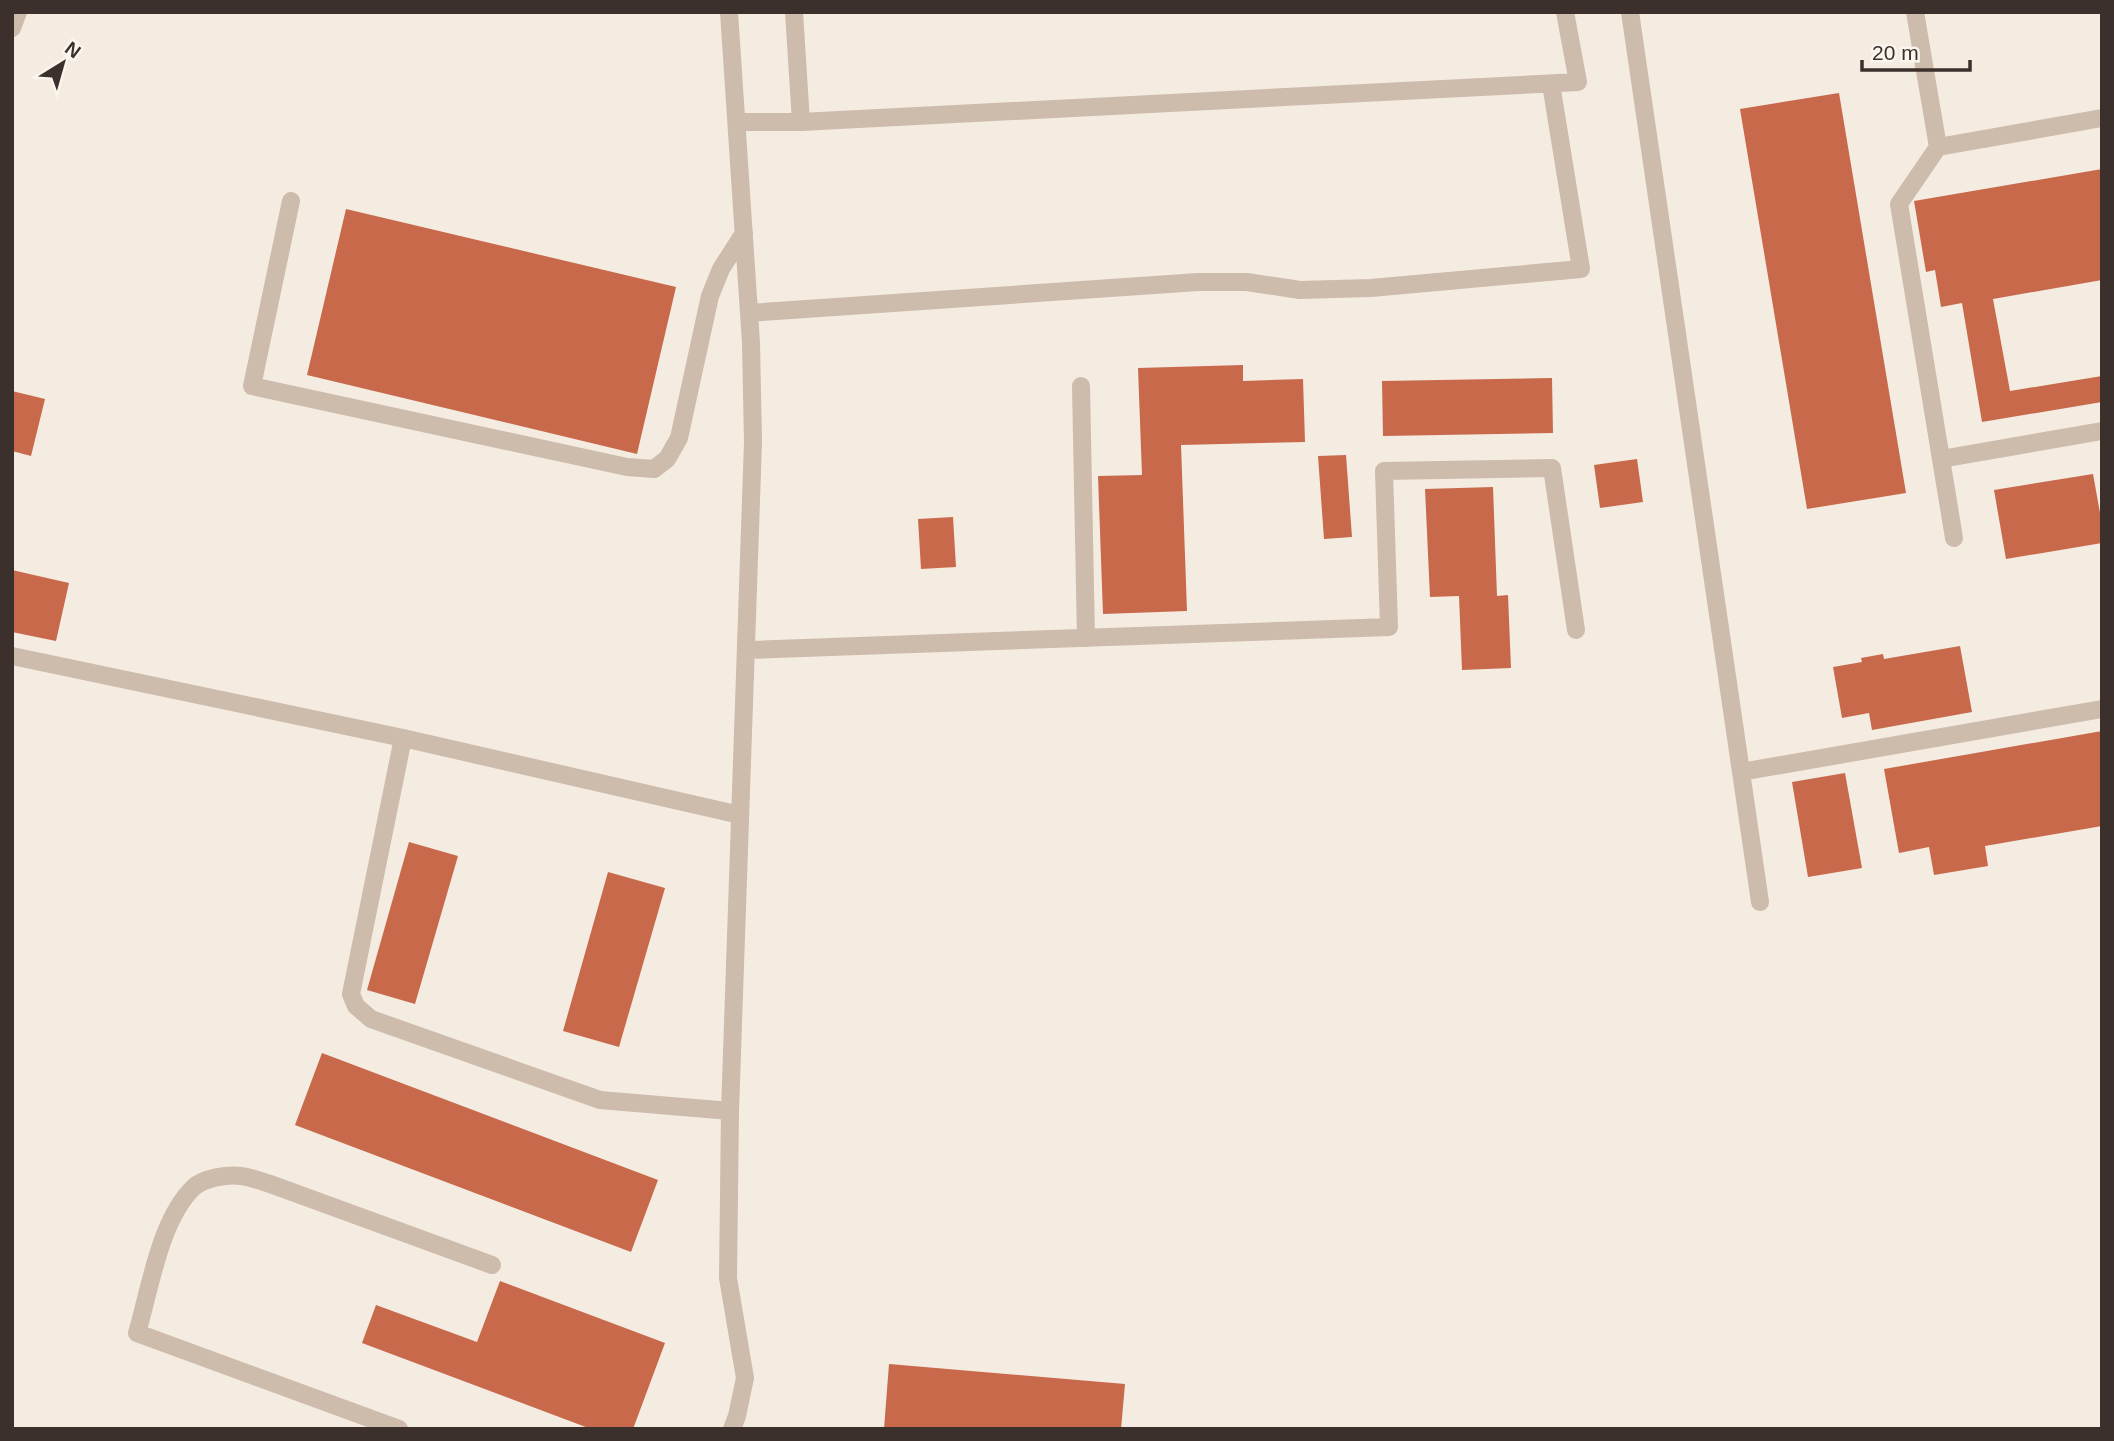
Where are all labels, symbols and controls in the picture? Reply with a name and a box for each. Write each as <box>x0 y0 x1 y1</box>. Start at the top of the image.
north arrow <box>28 28 98 98</box>
scale bar <box>1862 28 1970 72</box>
text: N <box>61 37 85 62</box>
text: 20 m <box>1872 41 1919 64</box>

